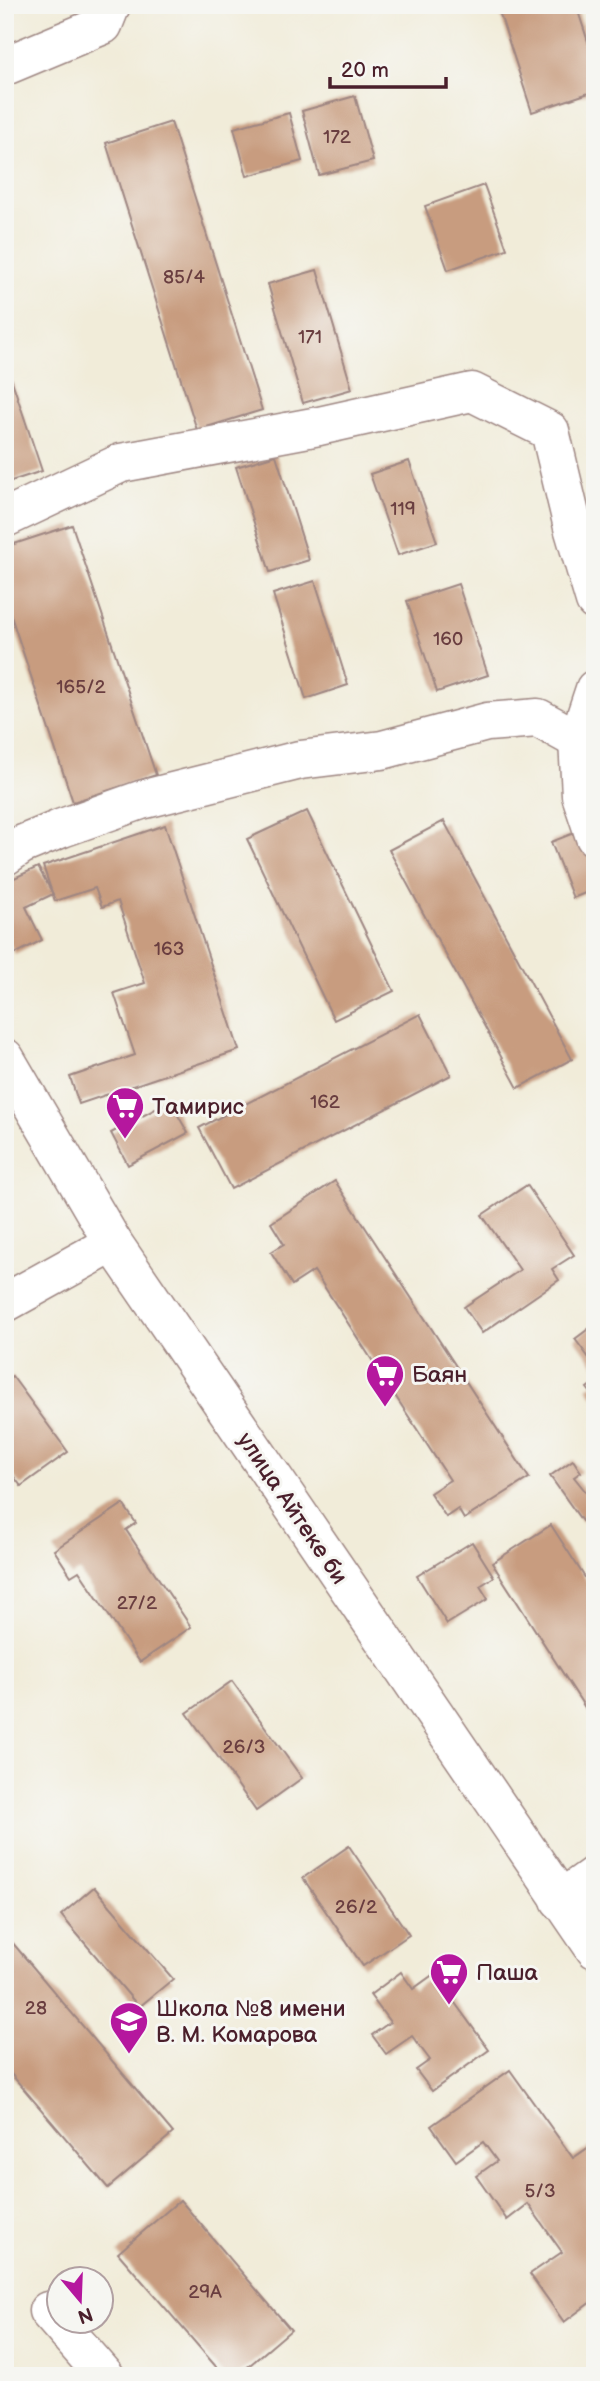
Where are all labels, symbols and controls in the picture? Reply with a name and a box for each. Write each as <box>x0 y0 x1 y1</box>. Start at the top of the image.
scale bar <box>330 46 446 90</box>
text: 20 m <box>341 58 389 83</box>
house number: 172 <box>323 126 352 149</box>
house number: 85/4 <box>163 266 205 289</box>
house number: 171 <box>298 326 322 349</box>
house number: 119 <box>390 498 416 521</box>
house number: 160 <box>433 628 463 651</box>
house number: 165/2 <box>56 676 107 699</box>
house number: 163 <box>154 938 184 961</box>
supermarket icon: Тамирис <box>104 1085 146 1140</box>
house number: 162 <box>310 1091 341 1114</box>
place label: Тамирис <box>152 1093 244 1121</box>
supermarket icon: Баян <box>364 1353 406 1408</box>
place label: Баян <box>412 1361 467 1389</box>
street label: улица Айтеке би <box>231 1427 353 1590</box>
house number: 27/2 <box>117 1592 158 1615</box>
house number: 26/3 <box>222 1736 266 1759</box>
house number: 26/2 <box>335 1896 378 1919</box>
supermarket icon: Паша <box>428 1951 470 2006</box>
place label: Паша <box>476 1959 539 1987</box>
place label: Школа №8 имени В. М. Комарова <box>156 1995 346 2049</box>
house number: 28 <box>25 1997 47 2020</box>
school or university icon: Школа №8 имени В. М. Комарова <box>108 2000 150 2055</box>
house number: 5/3 <box>524 2180 556 2203</box>
north arrow <box>46 2266 116 2336</box>
house number: 29А <box>188 2281 222 2304</box>
text: N <box>75 2301 96 2328</box>

